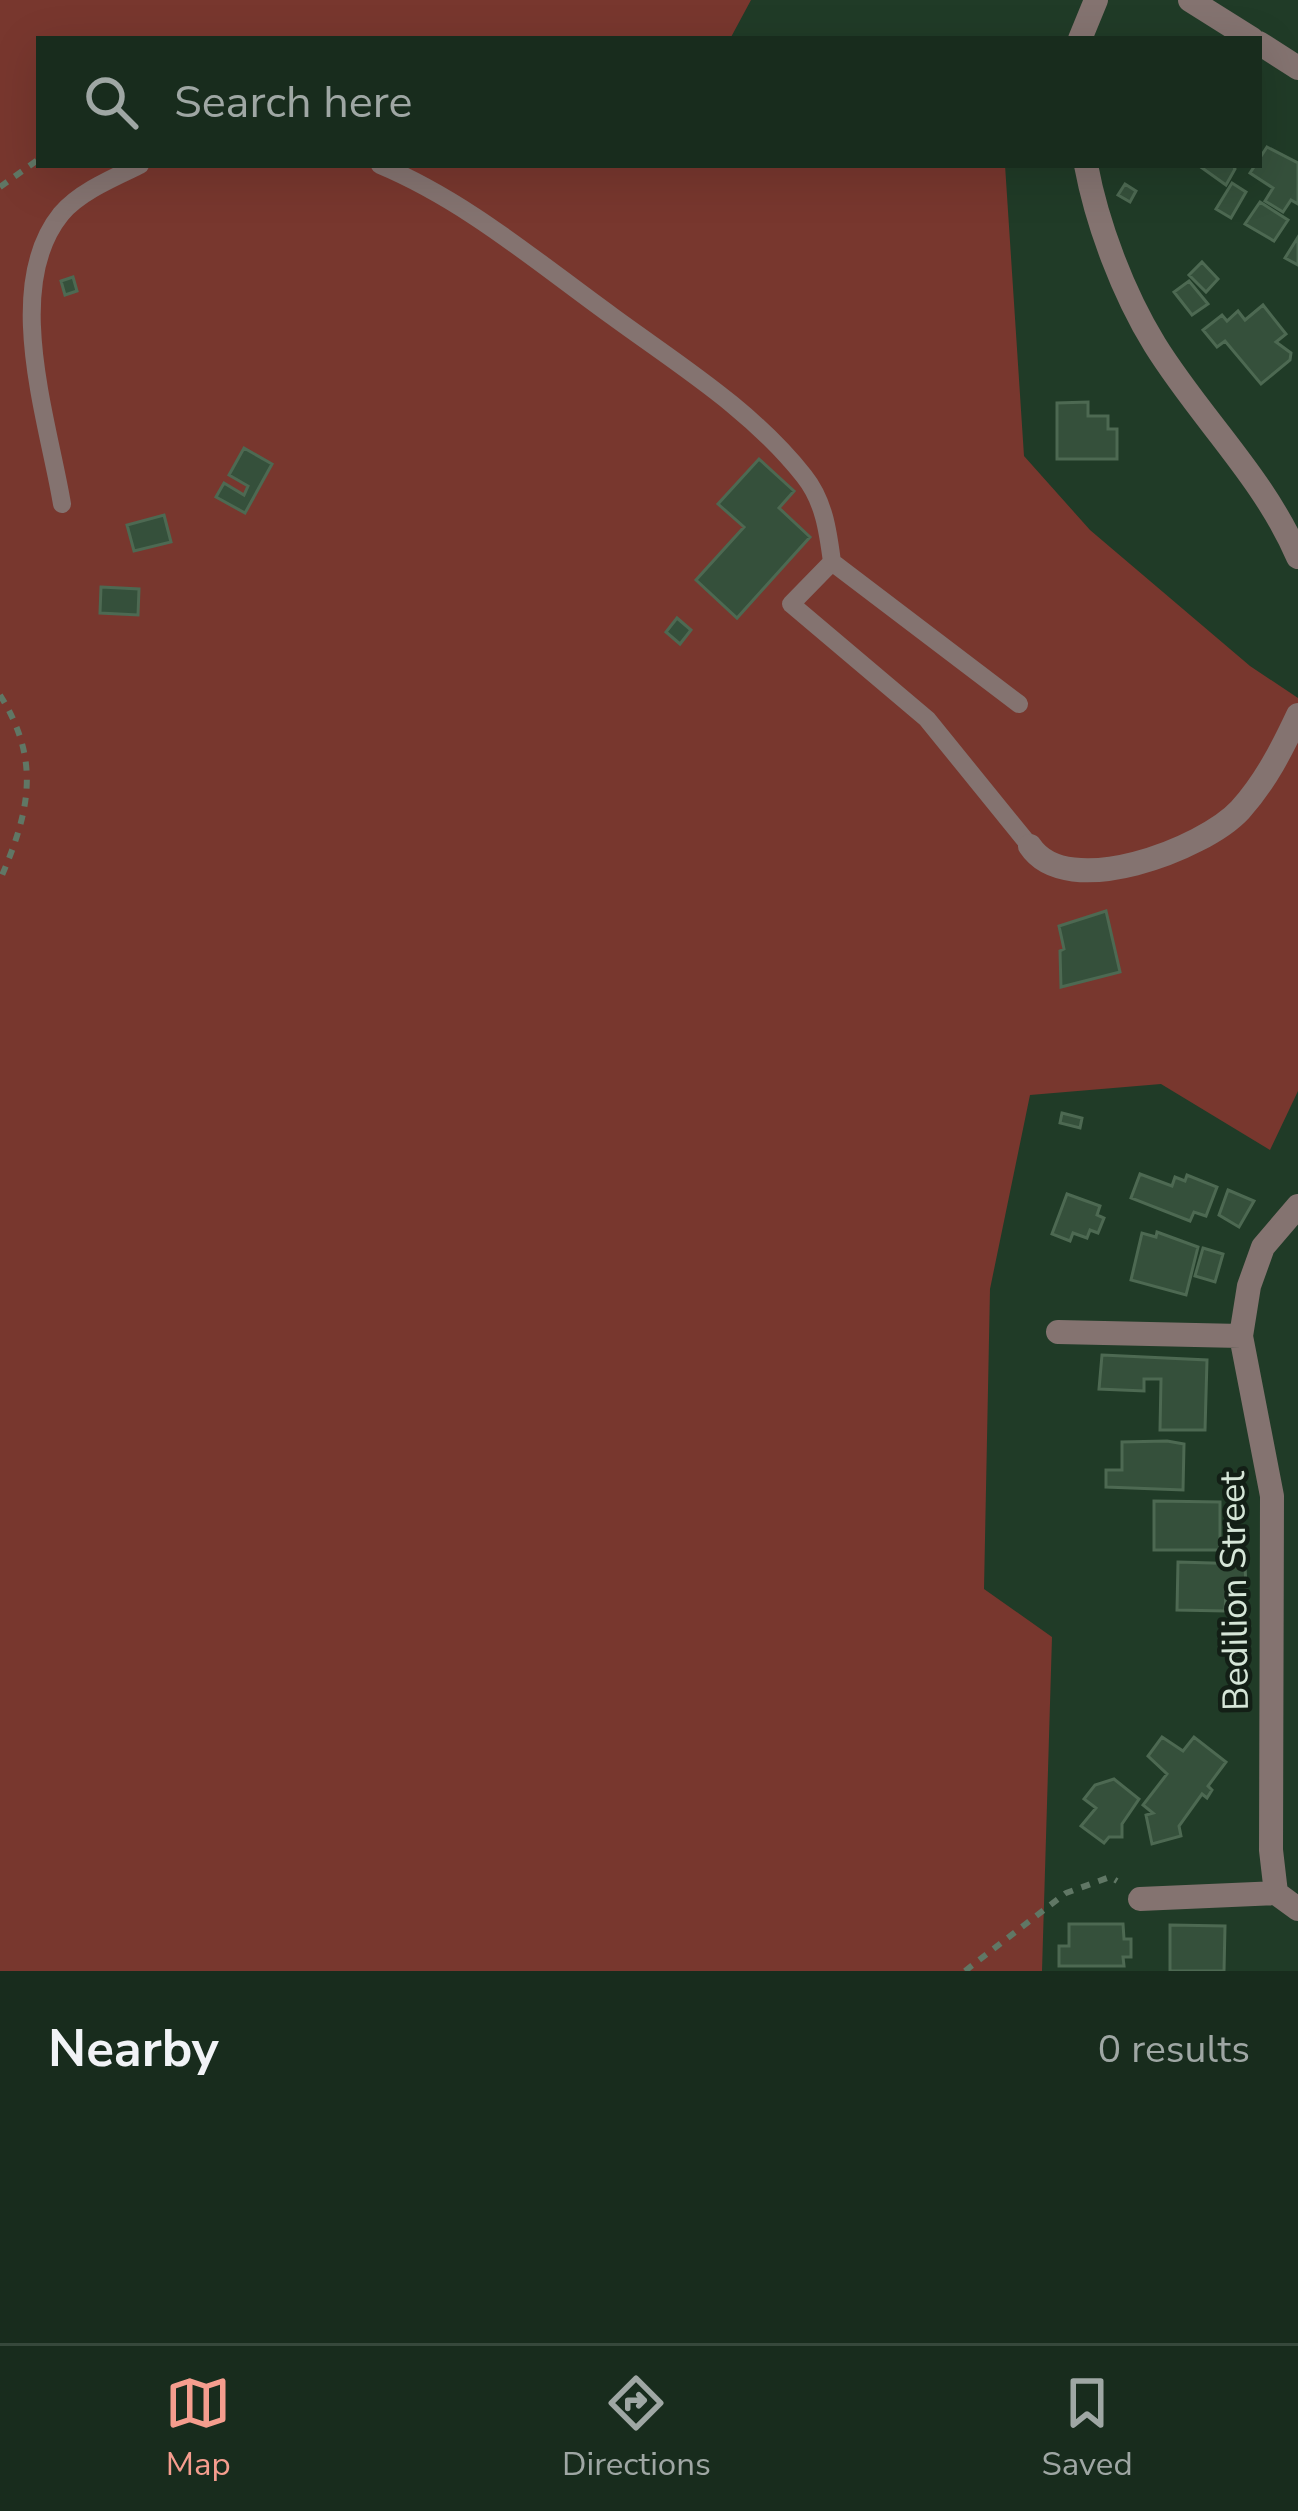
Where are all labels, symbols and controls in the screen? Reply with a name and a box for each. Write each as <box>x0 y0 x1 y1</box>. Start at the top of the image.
search box <box>36 36 1262 168</box>
icon: search <box>78 69 144 135</box>
text: Search here <box>174 72 413 133</box>
street label: Bedilion Street <box>1208 1470 1261 1711</box>
text: Nearby <box>48 2014 219 2084</box>
text: 0 results <box>1098 2023 1250 2076</box>
tab: Map <box>165 2370 231 2487</box>
tab: Directions <box>562 2370 711 2487</box>
tab: Saved <box>1041 2370 1133 2487</box>

